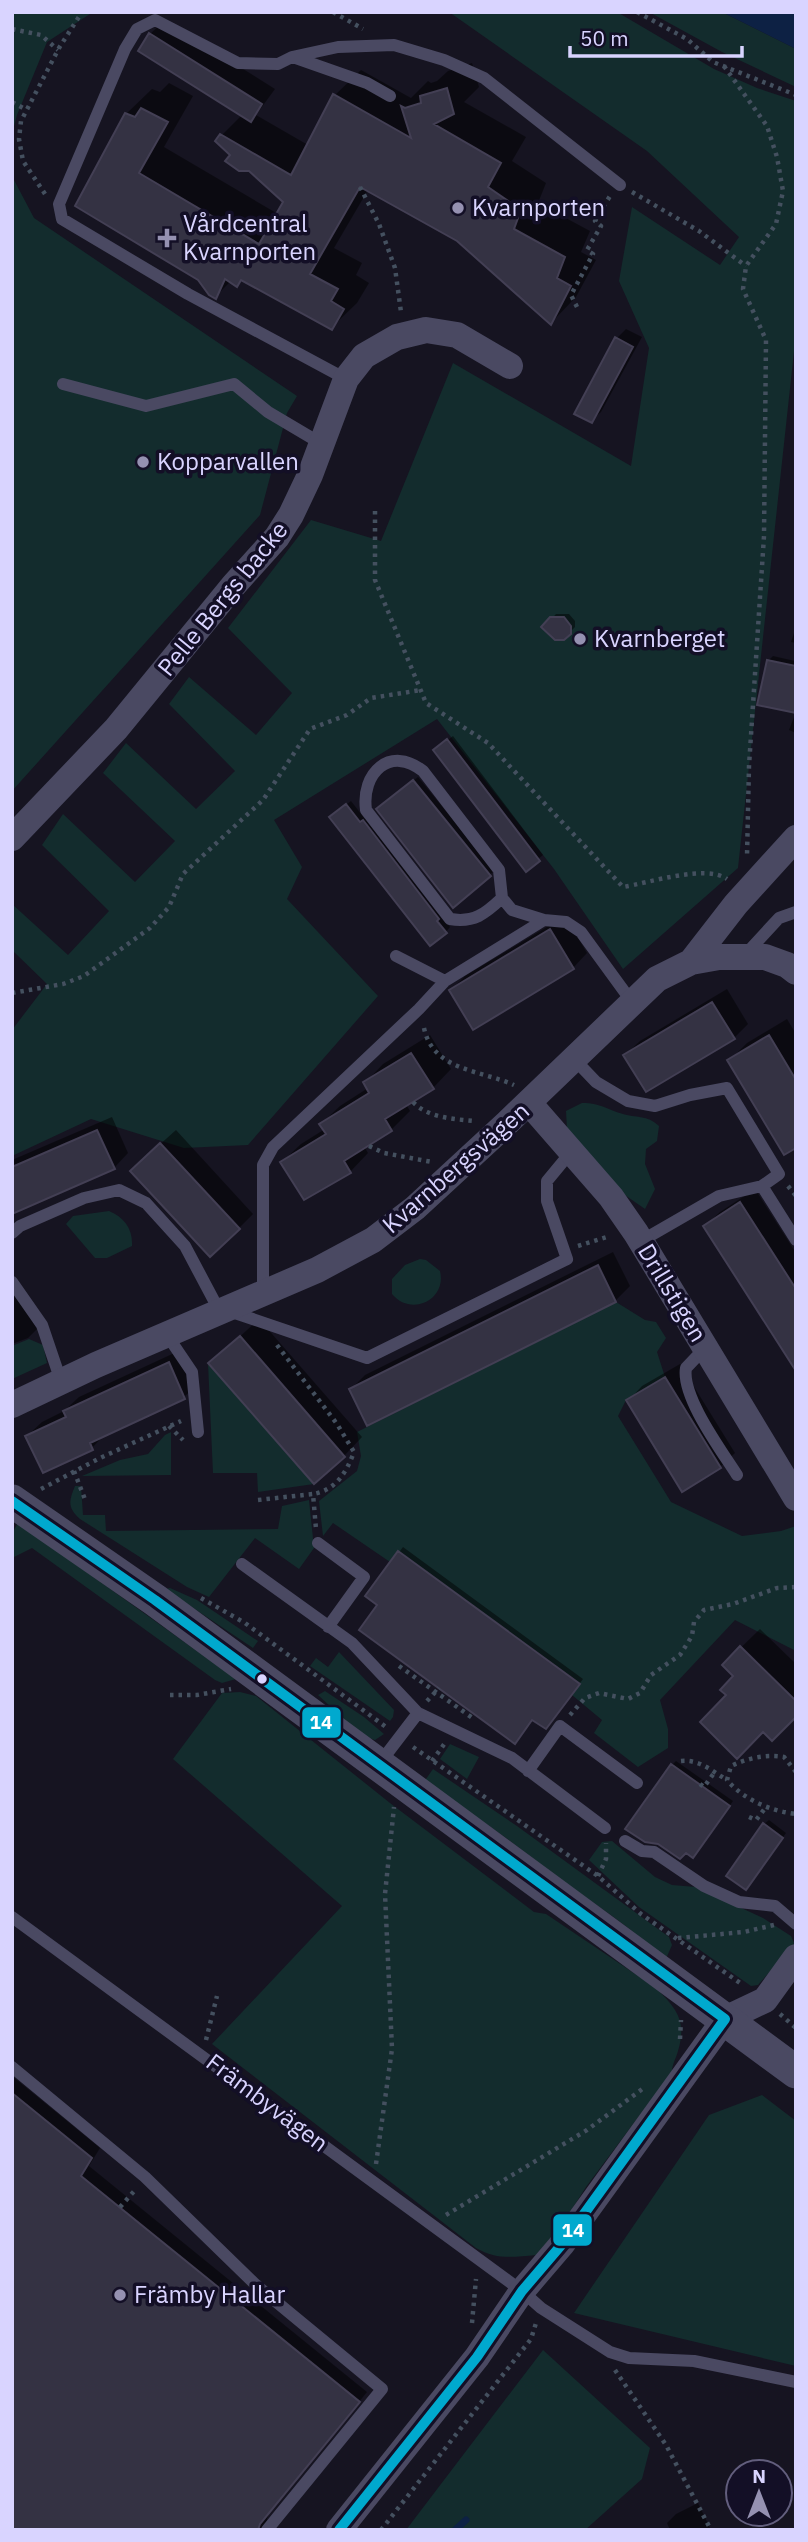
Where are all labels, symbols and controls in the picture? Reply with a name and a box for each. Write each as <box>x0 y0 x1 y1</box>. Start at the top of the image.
scale bar <box>570 14 742 58</box>
text: 50 m <box>580 24 629 52</box>
place label: Kvarnporten <box>472 191 605 223</box>
marker: Kvarnporten <box>450 200 466 216</box>
place label: Vårdcentral Kvarnporten <box>183 207 316 267</box>
marker: Vårdcentral Kvarnporten <box>157 228 177 248</box>
place label: Kopparvallen <box>157 445 299 477</box>
marker: Kopparvallen <box>135 454 151 470</box>
street label: Pelle Bergs backe <box>150 514 295 682</box>
place label: Kvarnberget <box>594 622 725 654</box>
marker: Kvarnberget <box>572 631 588 647</box>
street label: Kvarnbergsvägen <box>375 1094 536 1240</box>
street label: Drillstigen <box>631 1237 715 1348</box>
unlabelled marker <box>255 1672 269 1686</box>
line badge: 14 <box>301 1706 342 1739</box>
text: 14 <box>310 1710 332 1734</box>
street label: Främbyvägen <box>200 2046 335 2159</box>
line badge: 14 <box>552 2213 593 2247</box>
text: 14 <box>562 2218 584 2242</box>
place label: Främby Hallar <box>134 2278 285 2310</box>
marker: Främby Hallar <box>112 2287 128 2303</box>
north arrow <box>724 2458 794 2528</box>
text: N <box>752 2464 766 2488</box>

